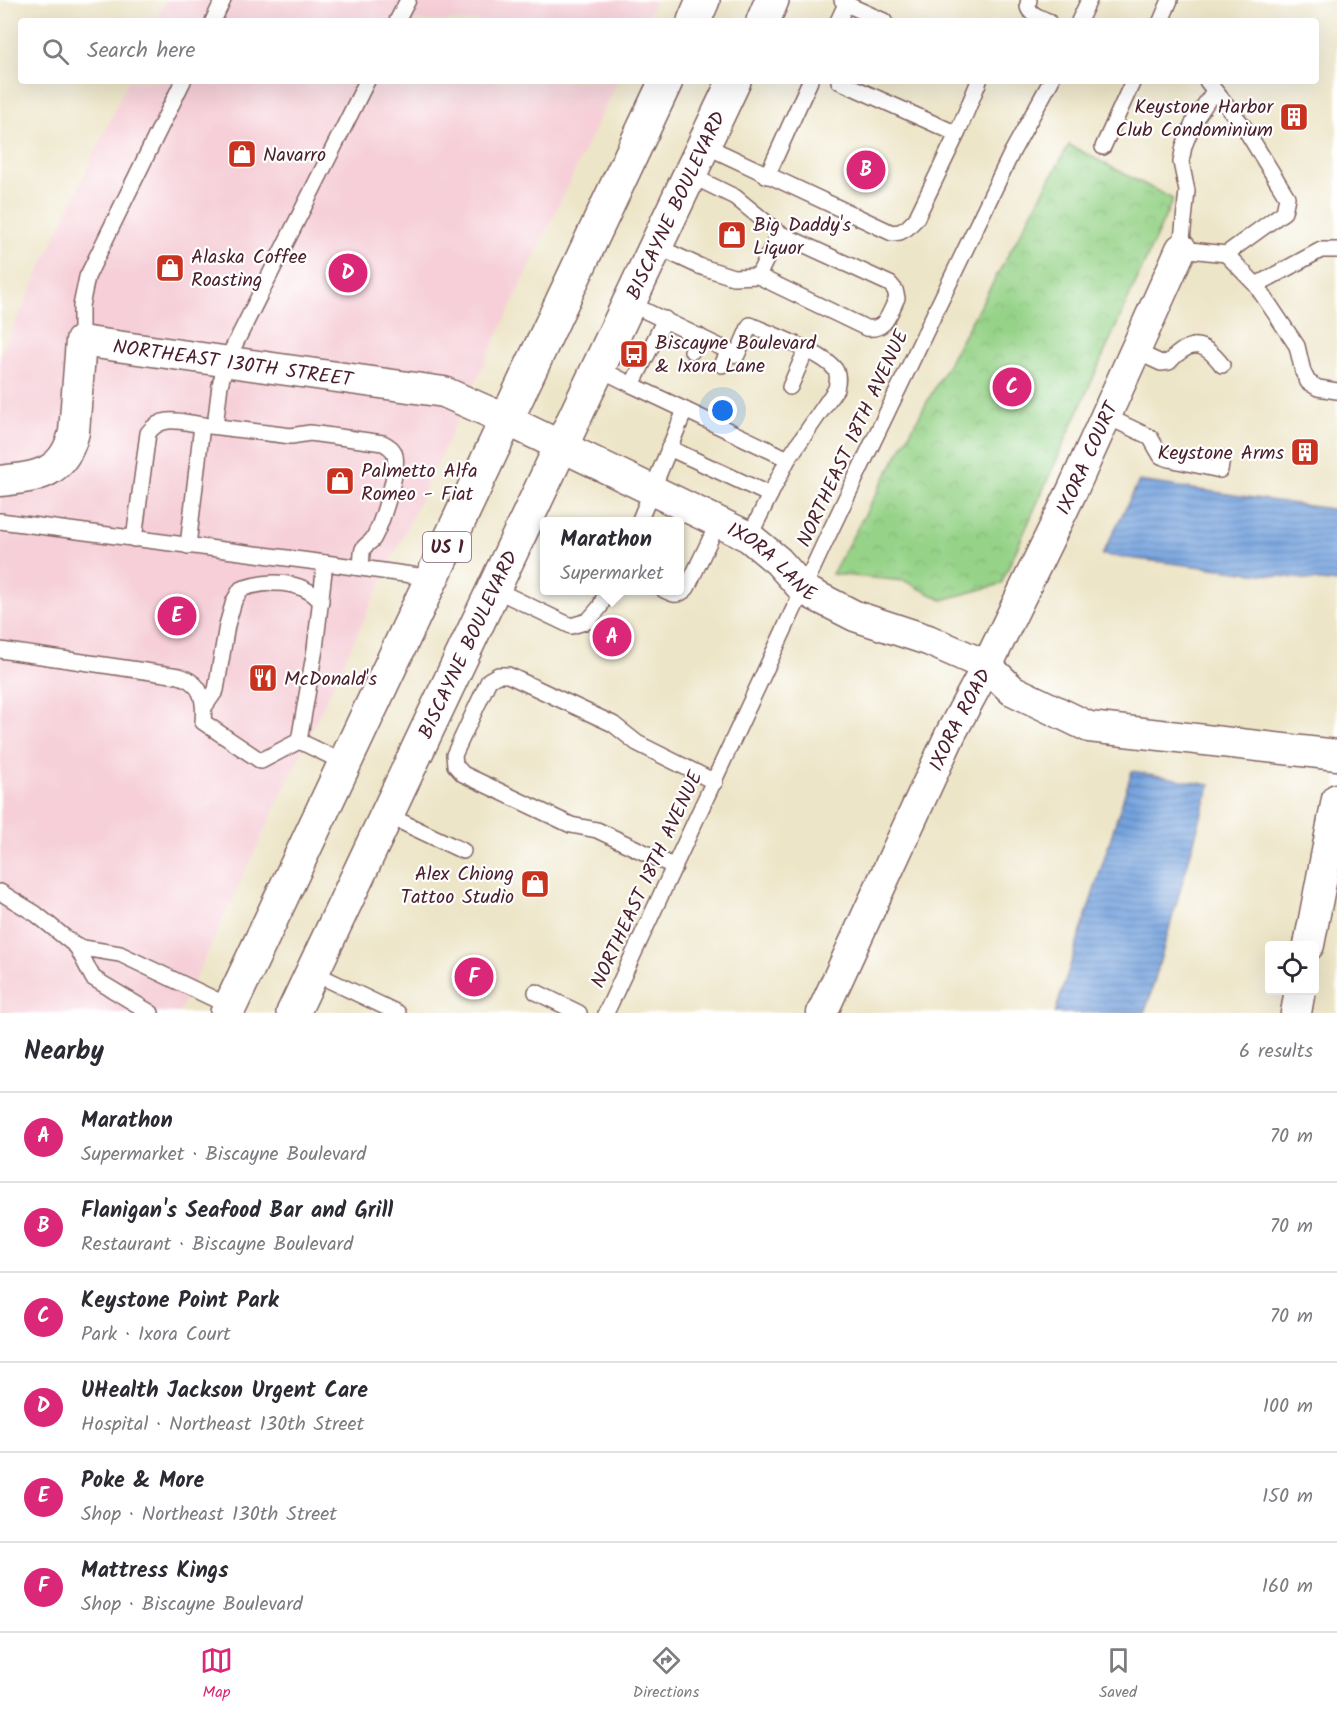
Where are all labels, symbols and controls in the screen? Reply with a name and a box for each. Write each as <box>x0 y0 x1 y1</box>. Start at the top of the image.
search box <box>18 18 1319 84</box>
text: Search here <box>87 34 195 69</box>
icon: search <box>39 35 72 68</box>
place label: Keystone Harbor Club Condominium <box>1116 92 1274 147</box>
building icon: Keystone Harbor Club Condominium <box>1278 101 1310 133</box>
street label: BISCAYNE BOULEVARD <box>619 106 736 305</box>
shop icon: Navarro <box>226 138 258 170</box>
place label: Navarro <box>263 140 326 172</box>
pin: B <box>846 148 886 192</box>
place label: Big Daddy's Liquor <box>753 210 852 265</box>
shop icon: Big Daddy's Liquor <box>716 219 748 251</box>
place label: Alaska Coffee Roasting <box>191 242 307 297</box>
pin: D <box>328 250 368 296</box>
shop icon: Alaska Coffee Roasting <box>154 252 186 284</box>
street label: NORTHEAST 18TH AVENUE <box>789 324 919 553</box>
place label: Biscayne Boulevard & Ixora Lane <box>655 328 817 383</box>
street label: NORTHEAST 130TH STREET <box>111 332 357 397</box>
bus stop icon: Biscayne Boulevard & Ixora Lane <box>618 338 650 370</box>
pin: C <box>992 364 1032 410</box>
street label: IXORA COURT <box>1049 395 1129 521</box>
your location <box>708 396 737 425</box>
building icon: Keystone Arms <box>1289 436 1321 468</box>
place label: Keystone Arms <box>1158 438 1284 470</box>
place label: Palmetto Alfa Romeo - Fiat <box>361 456 478 511</box>
shop icon: Palmetto Alfa Romeo - Fiat <box>324 465 356 497</box>
street label: IXORA LANE <box>721 515 822 612</box>
popup <box>540 517 684 595</box>
text: Marathon <box>560 523 652 558</box>
road number: US 1 <box>423 532 471 562</box>
street label: BISCAYNE BOULEVARD <box>411 545 528 745</box>
text: Supermarket <box>560 558 664 590</box>
pin: E <box>158 594 196 638</box>
pin: A <box>592 614 632 660</box>
restaurant icon: McDonald's <box>247 662 279 694</box>
street label: IXORA ROAD <box>921 663 1001 777</box>
place label: McDonald's <box>284 664 377 696</box>
street label: NORTHEAST 18TH AVENUE <box>583 765 713 994</box>
place label: Alex Chiong Tattoo Studio <box>401 859 514 914</box>
shop icon: Alex Chiong Tattoo Studio <box>519 868 551 900</box>
map controls <box>1265 941 1319 995</box>
button: locate <box>1265 941 1319 995</box>
pin: F <box>454 954 494 1000</box>
text: Nearby <box>24 1031 104 1073</box>
text: 6 results <box>1239 1036 1313 1068</box>
text: Marathon <box>81 1104 173 1139</box>
text: A <box>37 1121 50 1153</box>
text: 70 m <box>1270 1121 1313 1153</box>
text: Supermarket · Biscayne Boulevard <box>81 1139 366 1171</box>
text: Flanigan's Seafood Bar and Grill <box>81 1194 393 1229</box>
text: B <box>37 1211 50 1243</box>
text: 70 m <box>1270 1211 1313 1243</box>
text: Restaurant · Biscayne Boulevard <box>81 1229 353 1261</box>
text: Keystone Point Park <box>81 1284 279 1319</box>
text: C <box>37 1301 50 1333</box>
text: 70 m <box>1270 1301 1313 1333</box>
text: Park · Ixora Court <box>81 1319 231 1351</box>
text: UHealth Jackson Urgent Care <box>81 1374 368 1409</box>
text: D <box>37 1391 50 1423</box>
text: 100 m <box>1263 1391 1313 1423</box>
text: Hospital · Northeast 130th Street <box>81 1409 364 1441</box>
text: Poke & More <box>81 1464 204 1499</box>
text: E <box>38 1481 49 1513</box>
text: 150 m <box>1262 1481 1313 1513</box>
text: Shop · Northeast 130th Street <box>81 1499 337 1531</box>
text: Mattress Kings <box>81 1554 228 1589</box>
text: F <box>38 1571 49 1603</box>
text: 160 m <box>1262 1571 1313 1603</box>
text: Shop · Biscayne Boulevard <box>81 1589 303 1621</box>
tab: Map <box>200 1644 233 1705</box>
tab: Directions <box>633 1644 699 1705</box>
tab: Saved <box>1099 1644 1137 1705</box>

